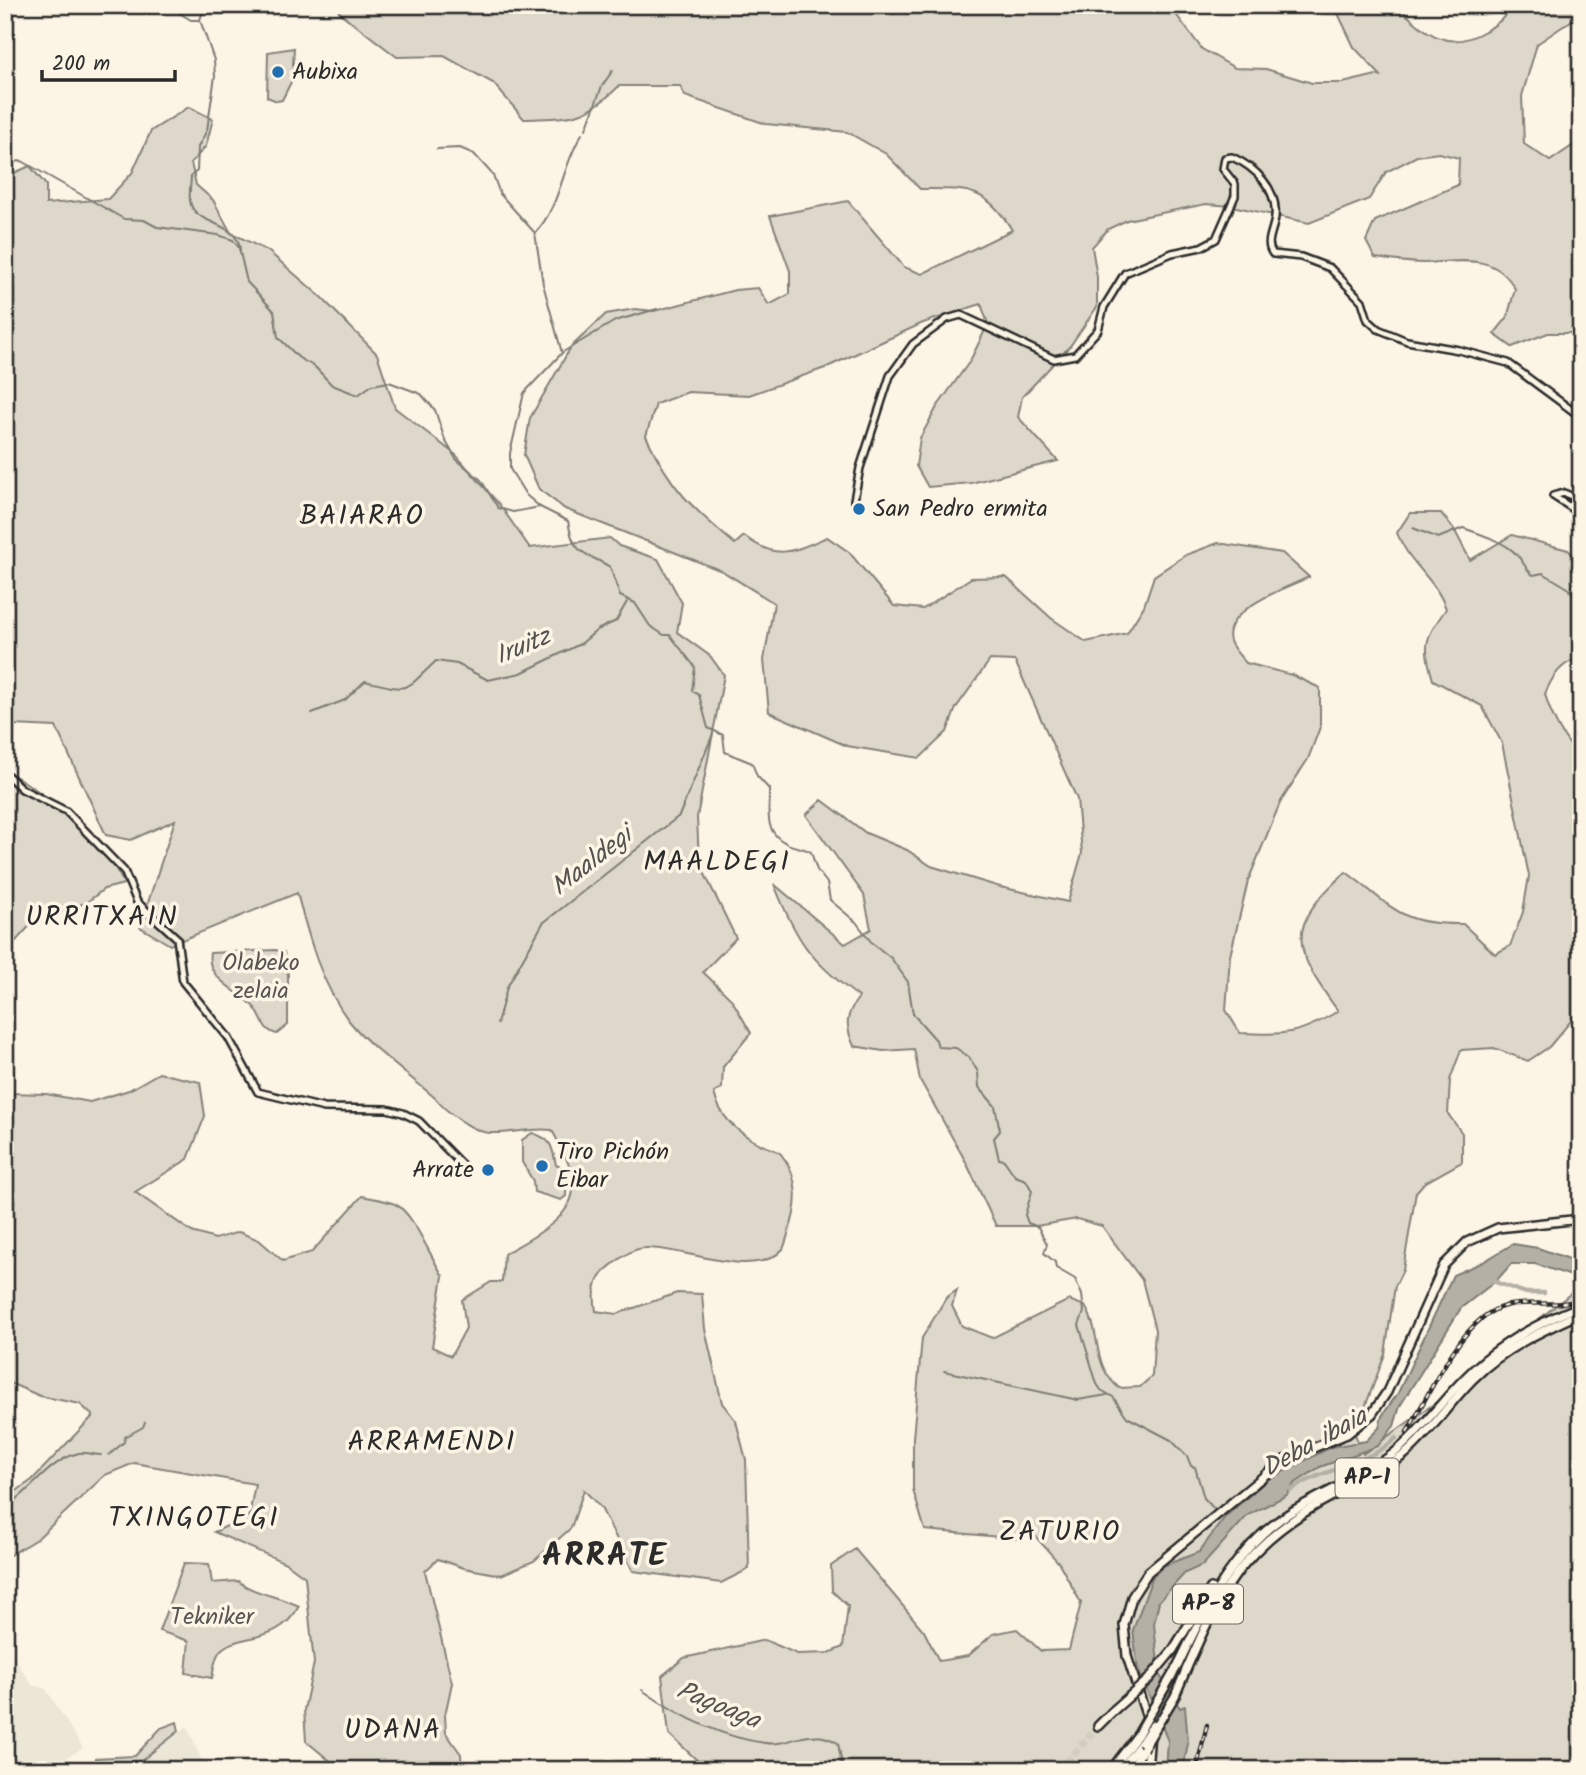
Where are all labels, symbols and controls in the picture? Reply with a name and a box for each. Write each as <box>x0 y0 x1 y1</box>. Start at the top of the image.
scale bar <box>42 38 175 82</box>
text: 200 m <box>52 48 110 81</box>
place label: Aubixa <box>292 53 358 92</box>
marker: Aubixa <box>270 64 286 80</box>
place label: San Pedro ermita <box>873 490 1048 529</box>
district label: BAIARAO <box>299 494 425 539</box>
marker: San Pedro ermita <box>851 501 867 517</box>
water label: Iruitz <box>489 616 560 677</box>
water label: Maaldegi <box>542 813 647 908</box>
district label: MAALDEGI <box>643 840 791 885</box>
district label: URRITXAIN <box>25 895 179 940</box>
park label: Olabeko zelaia <box>222 944 300 1011</box>
place label: Tiro Pichón Eibar <box>556 1133 669 1200</box>
place label: Arrate <box>412 1151 474 1190</box>
marker: Tiro Pichón Eibar <box>534 1158 550 1174</box>
marker: Arrate <box>480 1162 496 1178</box>
water label: Deba ibaia <box>1254 1396 1377 1489</box>
district label: ARRAMENDI <box>348 1420 516 1465</box>
road number: AP-1 <box>1336 1458 1398 1498</box>
district label: TXINGOTEGI <box>108 1496 280 1541</box>
district label: ZATURIO <box>999 1510 1121 1555</box>
district label: ARRATE <box>542 1531 668 1582</box>
road number: AP-8 <box>1173 1584 1243 1624</box>
park label: Tekniker <box>170 1598 256 1637</box>
water label: Pagoaga <box>670 1670 768 1742</box>
district label: UDANA <box>344 1708 442 1753</box>

